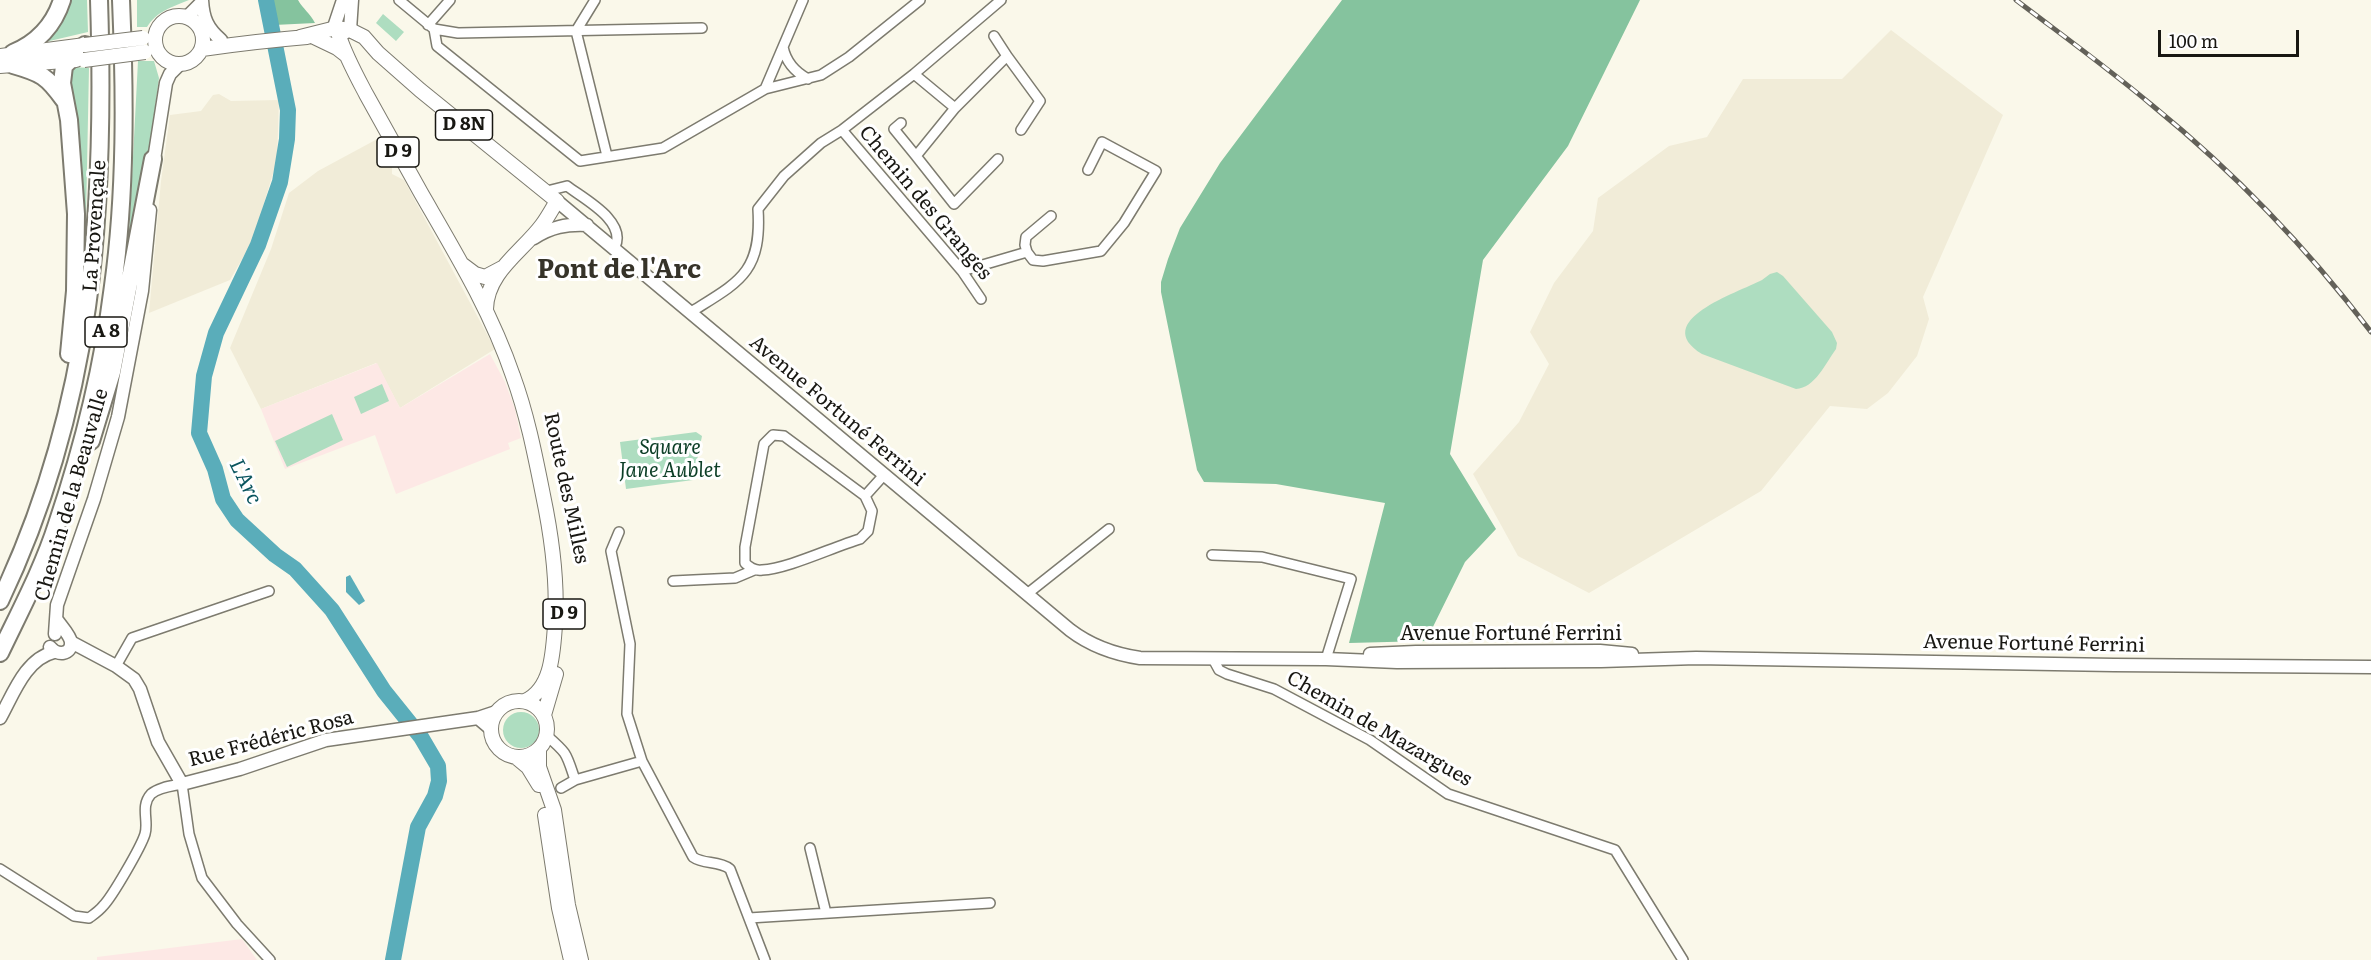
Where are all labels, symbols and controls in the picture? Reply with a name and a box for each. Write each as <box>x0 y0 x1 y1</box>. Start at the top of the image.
scale bar <box>2161 18 2302 56</box>
text: 100 m <box>2169 27 2218 54</box>
road number: D 8N <box>436 110 492 140</box>
street label: Chemin des Granges <box>854 121 996 285</box>
road number: D 9 <box>377 137 419 167</box>
street label: La Provençale <box>78 159 112 293</box>
district label: Pont de l'Arc <box>537 254 701 286</box>
road number: A 8 <box>85 317 127 347</box>
street label: Avenue Fortuné Ferrini <box>744 330 930 492</box>
street label: Chemin de la Beauvalle <box>30 386 114 604</box>
street label: Route des Milles <box>538 410 594 566</box>
park label: Square Jane Aublet <box>619 436 721 483</box>
water label: L'Arc <box>223 455 267 509</box>
road number: D 9 <box>543 599 585 629</box>
street label: Avenue Fortuné Ferrini <box>1400 622 1622 646</box>
street label: Avenue Fortuné Ferrini <box>1923 630 2145 658</box>
street label: Chemin de Mazargues <box>1282 666 1476 792</box>
street label: Rue Frédéric Rosa <box>186 705 356 773</box>

